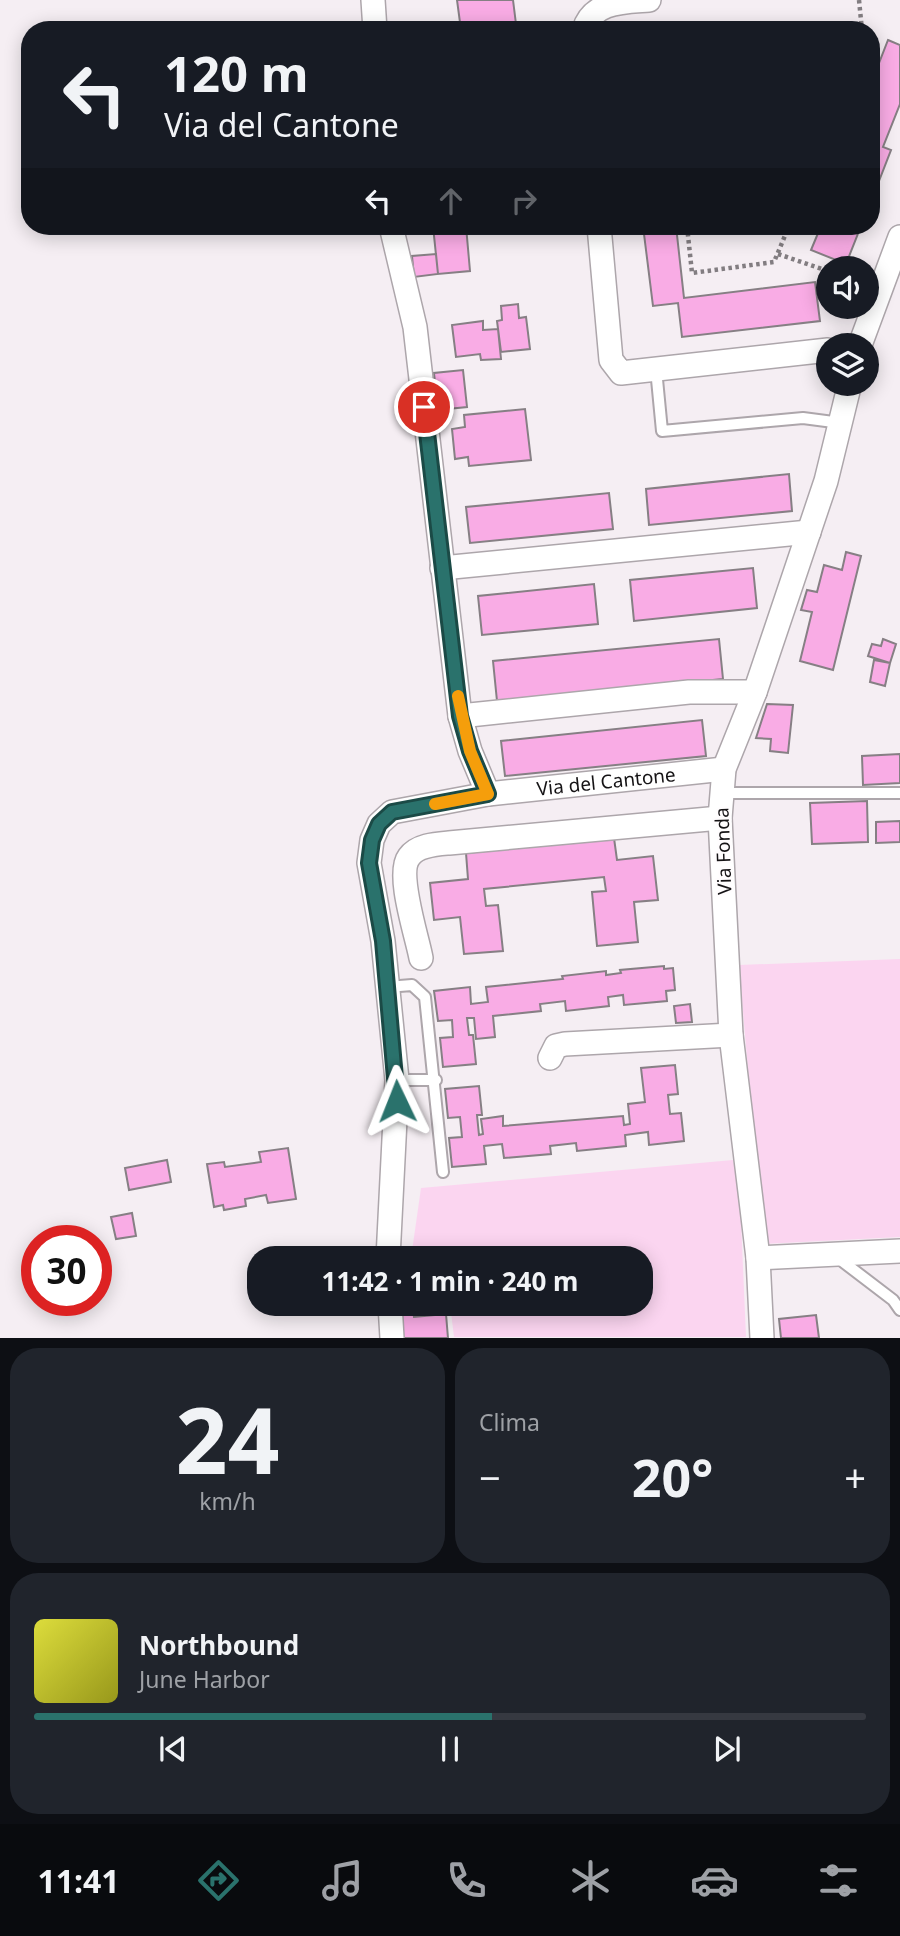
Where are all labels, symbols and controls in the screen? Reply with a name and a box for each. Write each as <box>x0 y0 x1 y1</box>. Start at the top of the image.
text: 120 m <box>164 40 309 106</box>
icon: left <box>49 49 140 140</box>
text: Via del Cantone <box>164 103 399 146</box>
icon: left <box>359 182 397 220</box>
icon: ahead <box>432 182 470 220</box>
icon: right <box>505 182 543 220</box>
map controls <box>816 256 879 396</box>
button: sound <box>816 256 879 319</box>
button: layers <box>816 333 879 396</box>
pin <box>394 377 454 437</box>
icon: arrive <box>405 388 443 426</box>
street label: Via del Cantone <box>535 761 677 802</box>
street label: Via Fonda <box>708 807 738 895</box>
position arrow <box>360 1064 434 1138</box>
speed limit sign: 30 <box>21 1225 112 1316</box>
text: 11:42 · 1 min · 240 m <box>322 1263 578 1299</box>
text: 24 <box>175 1377 280 1501</box>
text: Clima <box>479 1406 540 1438</box>
text: 20° <box>632 1441 713 1512</box>
text: − <box>479 1451 501 1503</box>
text: + <box>844 1451 866 1503</box>
text: km/h <box>199 1485 256 1517</box>
text: Northbound <box>139 1627 299 1663</box>
text: June Harbor <box>139 1663 270 1695</box>
icon: previous <box>154 1730 192 1768</box>
icon: pause <box>431 1730 469 1768</box>
icon: next <box>708 1730 746 1768</box>
icon: directions <box>194 1856 243 1905</box>
icon: music <box>318 1856 367 1905</box>
icon: phone <box>442 1856 491 1905</box>
icon: climate <box>566 1856 615 1905</box>
icon: car <box>690 1856 739 1905</box>
icon: filters <box>814 1856 863 1905</box>
text: 11:41 <box>37 1859 120 1902</box>

